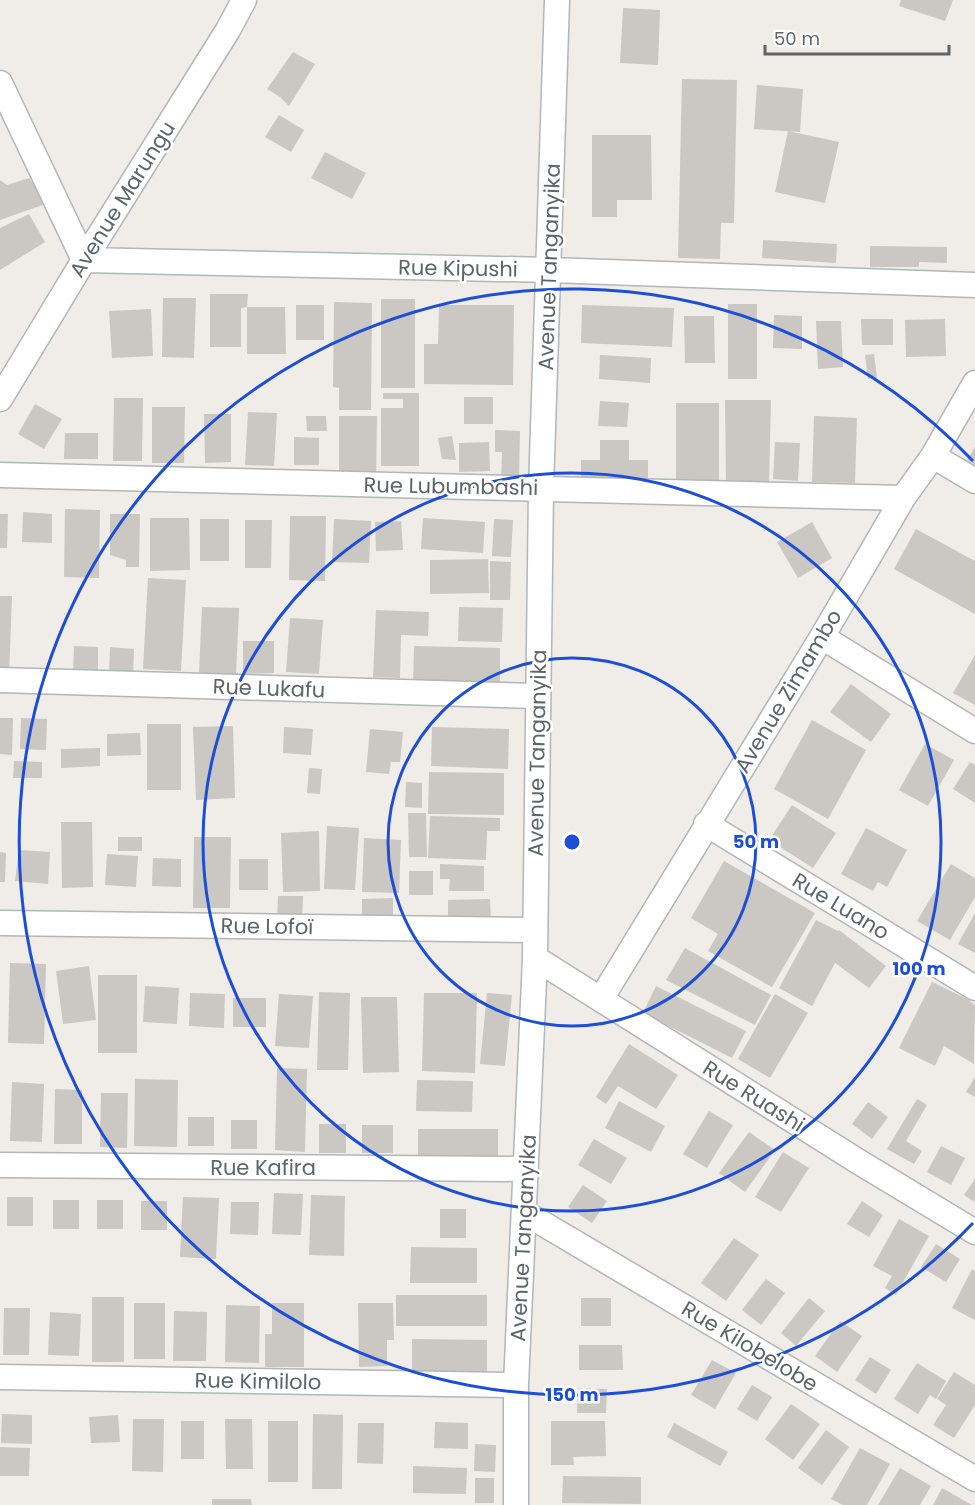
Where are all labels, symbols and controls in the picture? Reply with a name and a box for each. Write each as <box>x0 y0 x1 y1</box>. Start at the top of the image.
scale bar <box>765 18 950 56</box>
text: 50 m <box>774 26 820 51</box>
street label: Avenue Marungu <box>62 115 182 283</box>
street label: Avenue Tanganyika <box>531 163 567 371</box>
street label: Rue Kipushi <box>398 252 518 284</box>
street label: Rue Lubumbashi <box>363 470 539 502</box>
street label: Avenue Zimambo <box>728 604 848 778</box>
street label: Avenue Tanganyika <box>521 649 553 857</box>
street label: Rue Lukafu <box>212 672 326 704</box>
text: 50 m <box>733 829 779 854</box>
centre of rings <box>562 832 582 852</box>
street label: Rue Luano <box>787 866 895 946</box>
street label: Rue Lofoï <box>220 911 315 941</box>
text: 100 m <box>892 956 946 981</box>
street label: Rue Ruashi <box>698 1053 810 1139</box>
street label: Avenue Tanganyika <box>503 1134 543 1342</box>
street label: Rue Kafira <box>210 1153 316 1182</box>
street label: Rue Kilobelobe <box>676 1294 824 1398</box>
street label: Rue Kimilolo <box>194 1365 322 1397</box>
text: 150 m <box>545 1382 599 1407</box>

